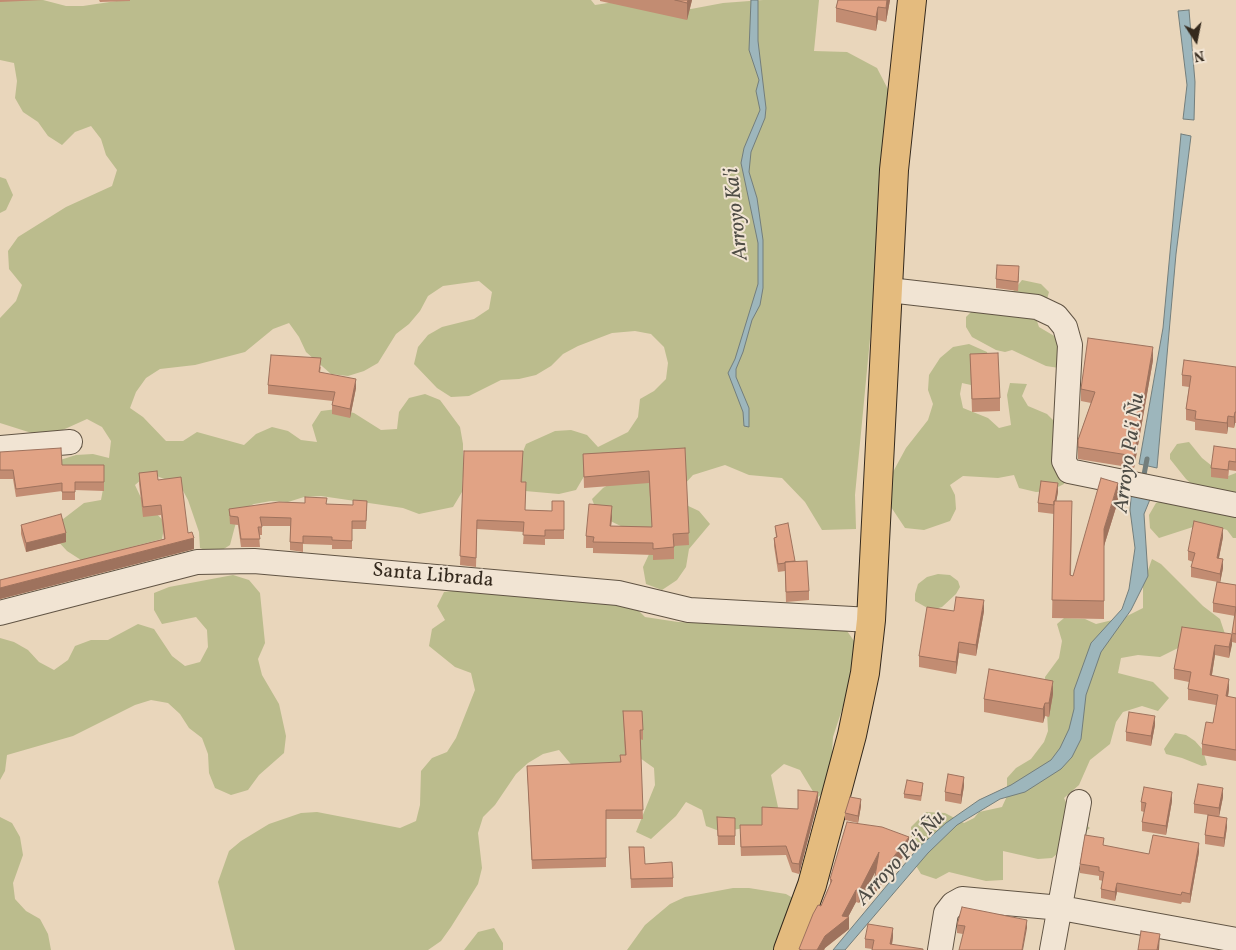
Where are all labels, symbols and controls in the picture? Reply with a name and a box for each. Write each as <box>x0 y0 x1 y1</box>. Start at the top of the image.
north arrow <box>1171 15 1221 65</box>
text: N <box>1192 45 1206 66</box>
water label: Arroyo Ka'i <box>721 166 755 262</box>
water label: Arroyo Pa'i Ñu <box>1110 392 1152 514</box>
street label: Santa Librada <box>371 560 495 594</box>
water label: Arroyo Pa'i Ñu <box>852 806 952 912</box>

